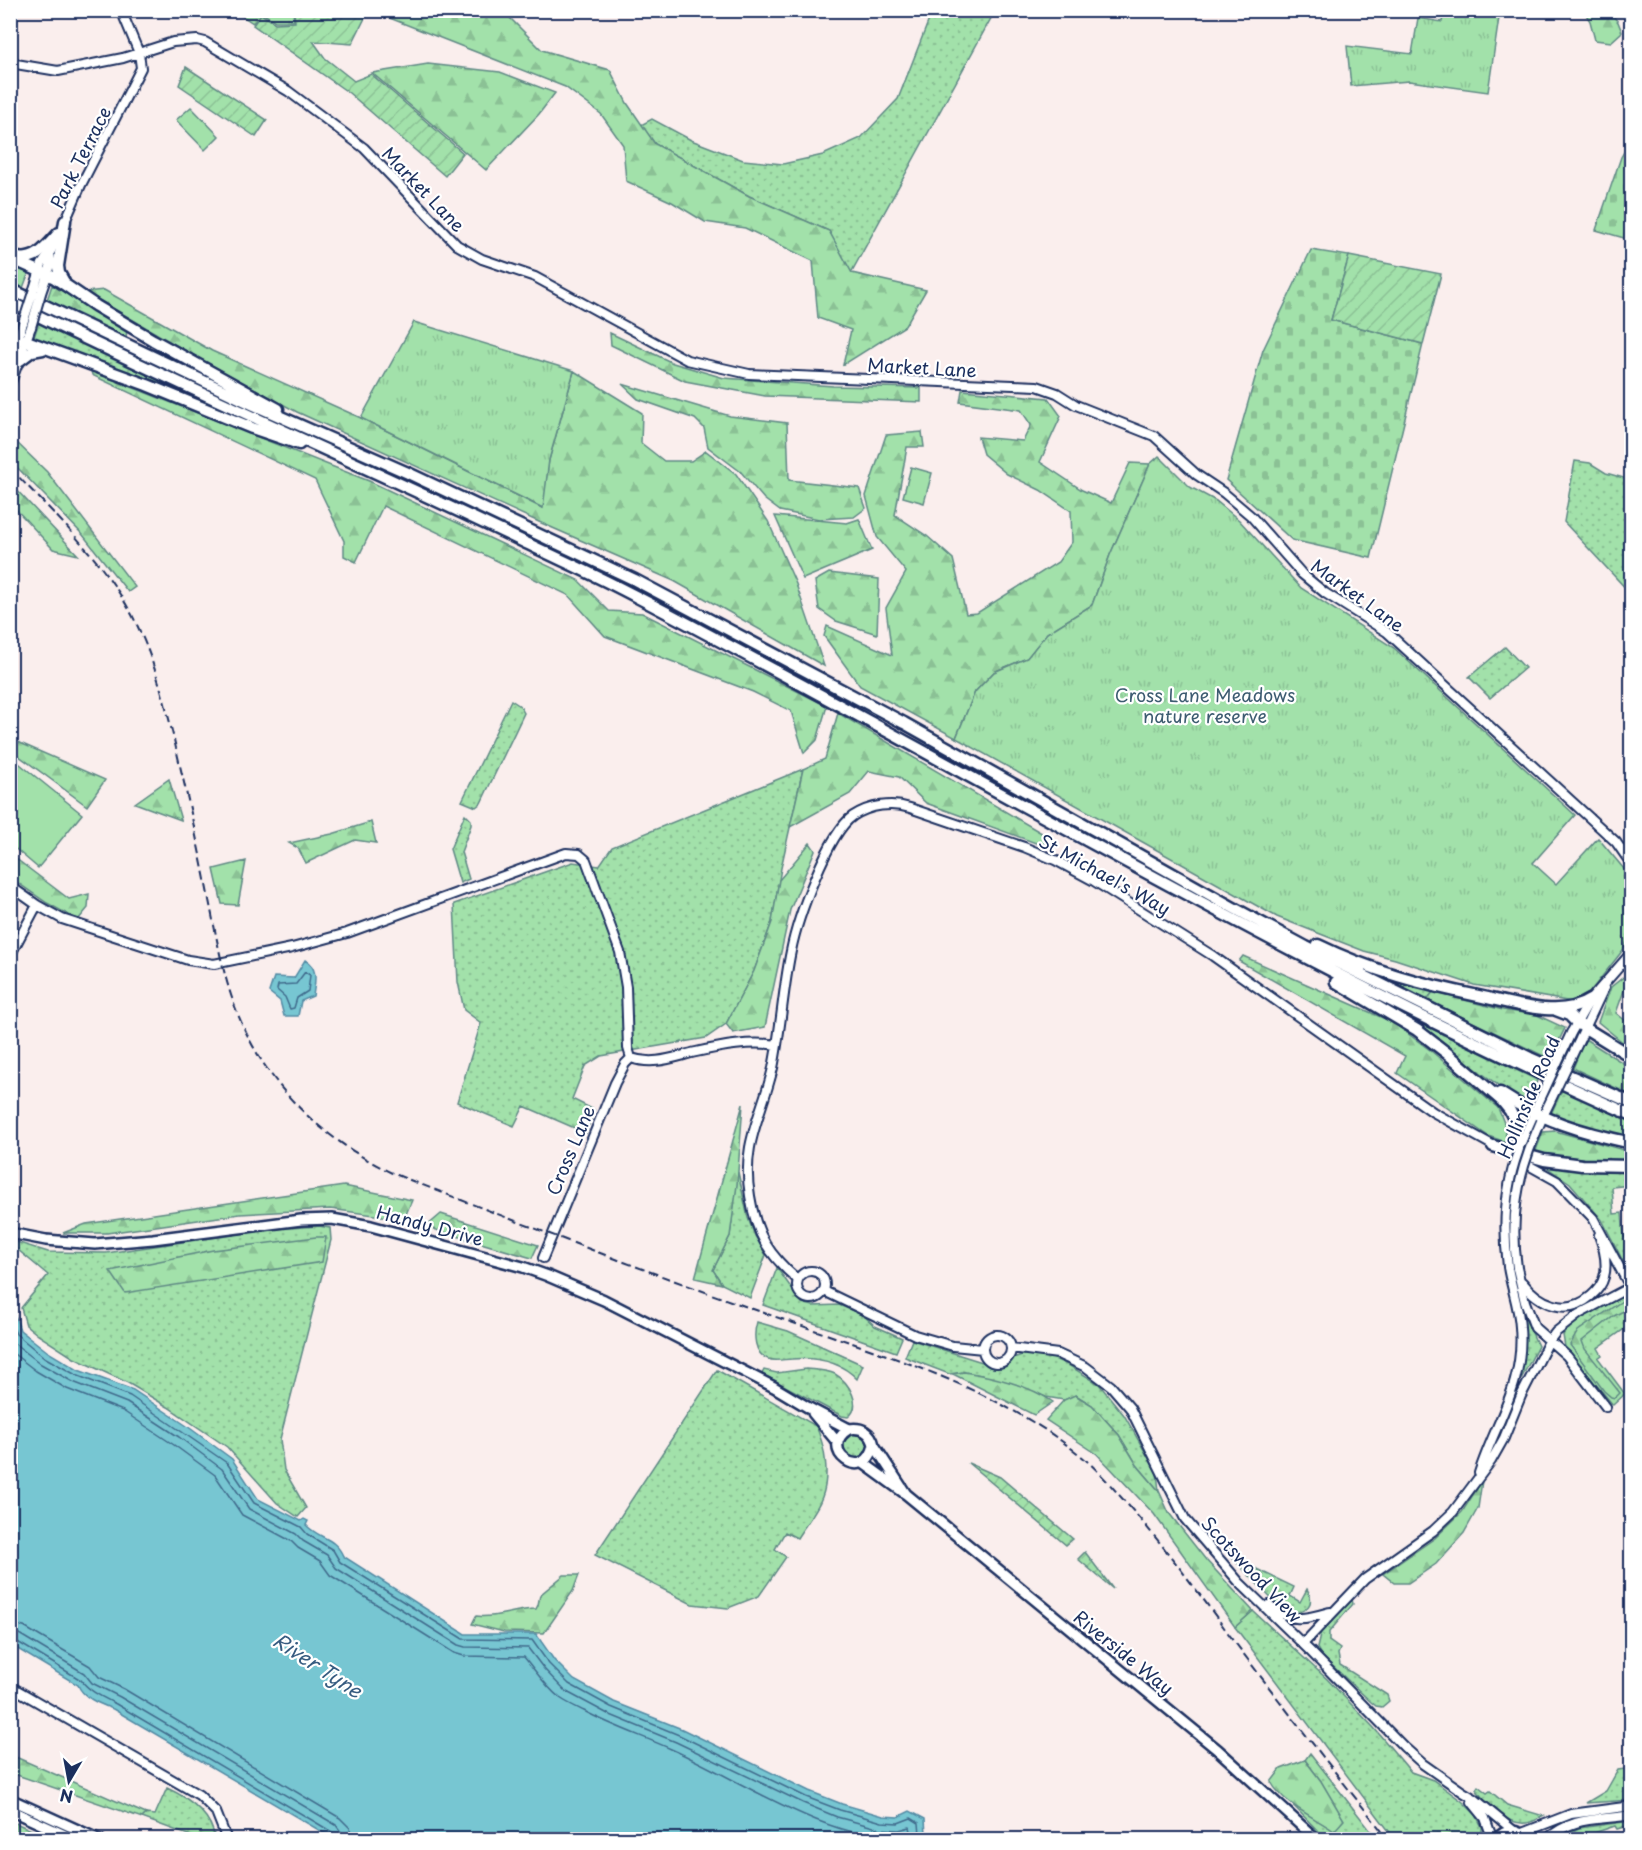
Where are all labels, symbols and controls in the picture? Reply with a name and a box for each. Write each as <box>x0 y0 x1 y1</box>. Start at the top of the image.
street label: Park Terrace <box>43 101 117 213</box>
street label: Market Lane <box>376 140 472 238</box>
street label: Market Lane <box>867 351 977 383</box>
street label: Market Lane <box>1306 552 1410 638</box>
park label: Cross Lane Meadows nature reserve <box>1115 681 1295 729</box>
street label: St Michael's Way <box>1034 827 1176 921</box>
street label: Hollinside Road <box>1490 1031 1566 1163</box>
street label: Cross Lane <box>539 1101 601 1199</box>
street label: Handy Drive <box>374 1198 487 1252</box>
street label: Scotswood View <box>1195 1510 1309 1628</box>
street label: Riverside Way <box>1068 1603 1180 1701</box>
water label: River Tyne <box>267 1625 369 1705</box>
north arrow <box>39 1751 99 1811</box>
text: N <box>58 1784 75 1810</box>

